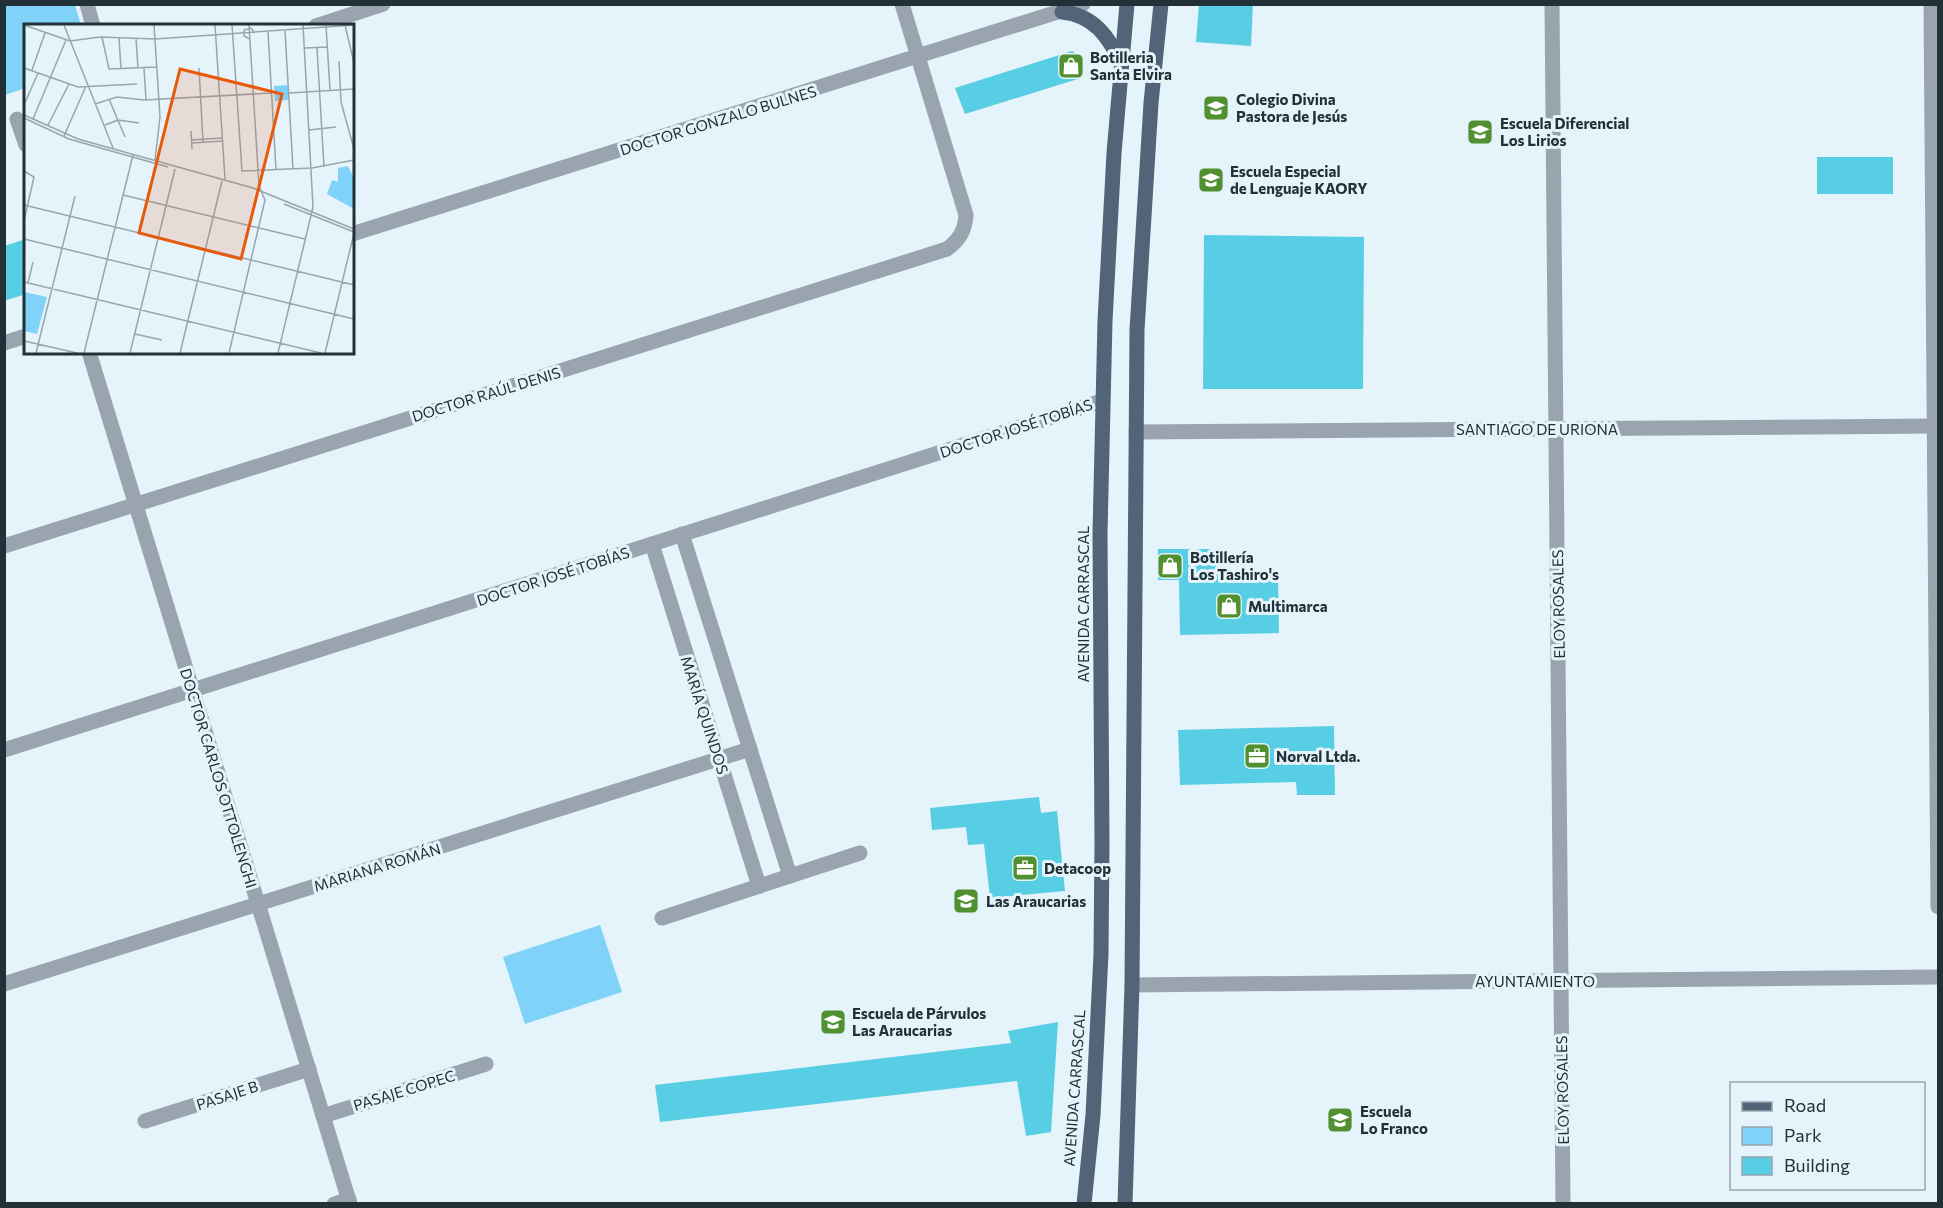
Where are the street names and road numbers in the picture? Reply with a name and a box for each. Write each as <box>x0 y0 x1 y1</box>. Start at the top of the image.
street label: DOCTOR GONZALO BULNES <box>618 81 819 159</box>
street label: DOCTOR RAÚL DENIS <box>409 362 563 425</box>
street label: DOCTOR JOSÉ TOBÍAS <box>937 394 1095 461</box>
street label: SANTIAGO DE URIONA <box>1456 420 1618 438</box>
street label: AVENIDA CARRASCAL <box>1074 525 1092 682</box>
street label: DOCTOR JOSÉ TOBÍAS <box>474 542 632 609</box>
street label: ELOY ROSALES <box>1548 549 1568 659</box>
street label: MARÍA QUINDOS <box>677 653 734 776</box>
street label: DOCTOR CARLOS OTTOLENGHI <box>177 666 261 890</box>
street label: MARIANA ROMÁN <box>311 838 443 895</box>
street label: AYUNTAMIENTO <box>1475 972 1595 990</box>
street label: AVENIDA CARRASCAL <box>1060 1009 1088 1167</box>
street label: ELOY ROSALES <box>1552 1035 1572 1145</box>
street label: PASAJE COPEC <box>351 1066 457 1114</box>
street label: PASAJE B <box>194 1076 260 1113</box>

